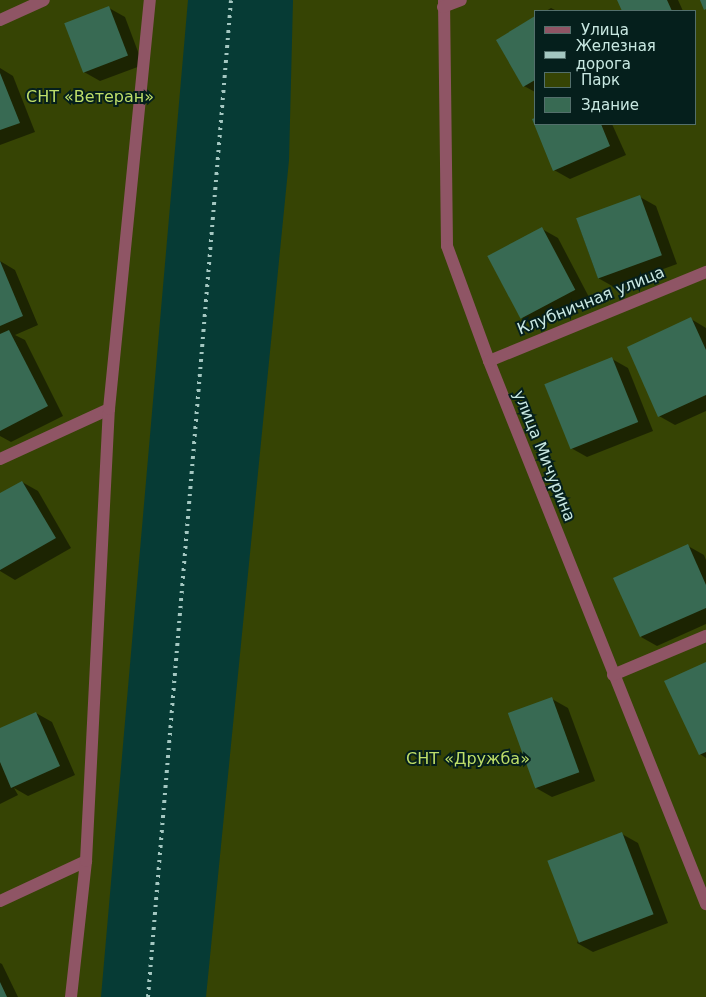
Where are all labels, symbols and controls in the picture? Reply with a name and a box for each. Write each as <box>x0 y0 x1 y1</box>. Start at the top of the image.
legend <box>534 10 696 125</box>
text: Улица <box>581 21 629 39</box>
text: Железная дорога <box>576 37 656 73</box>
text: Парк <box>581 71 620 89</box>
park label: СНТ «Ветеран» <box>26 87 154 107</box>
text: Здание <box>581 96 639 114</box>
street label: Клубничная улица <box>515 263 667 339</box>
street label: улица Мичурина <box>509 388 579 524</box>
park label: СНТ «Дружба» <box>406 749 530 769</box>

